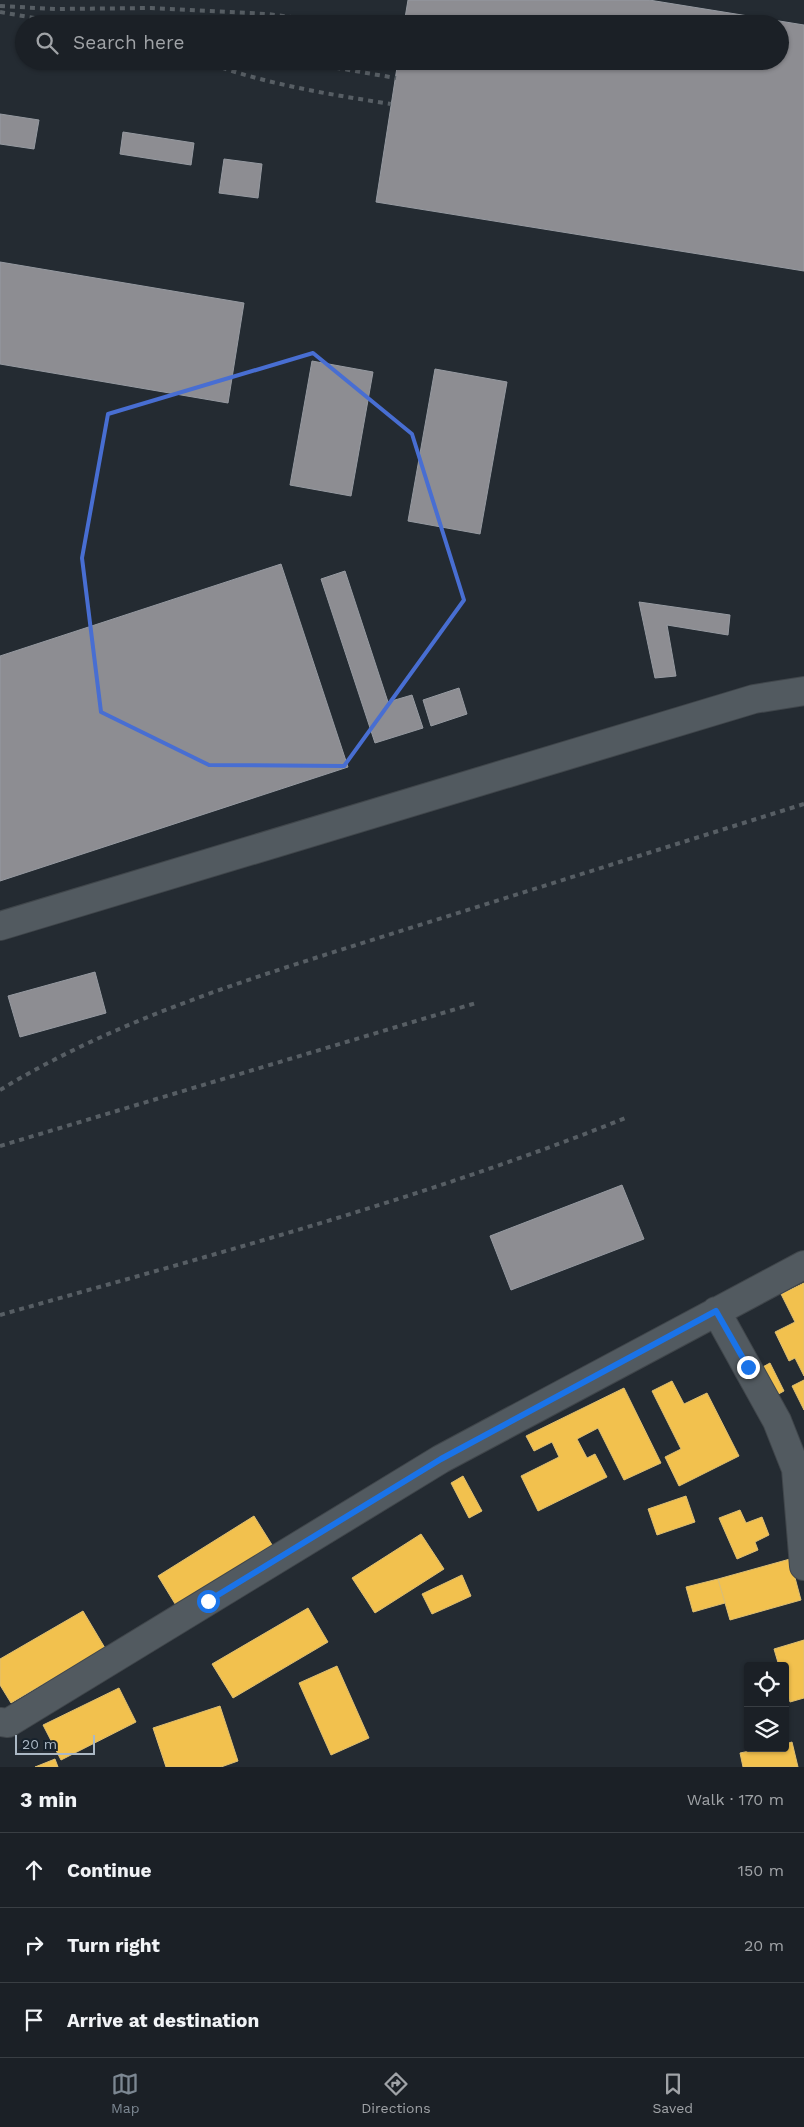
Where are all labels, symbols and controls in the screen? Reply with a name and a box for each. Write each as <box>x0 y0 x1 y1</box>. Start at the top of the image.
search box <box>15 15 789 70</box>
icon: search <box>33 29 61 57</box>
text: Search here <box>73 31 184 54</box>
route end <box>737 1356 760 1379</box>
route start <box>197 1590 220 1613</box>
map controls <box>744 1662 789 1752</box>
button: locate <box>744 1662 789 1707</box>
button: layers <box>744 1707 789 1752</box>
scale bar <box>15 1732 95 1755</box>
text: 20 m <box>22 1736 57 1752</box>
text: 3 min <box>20 1787 77 1812</box>
text: Walk · 170 m <box>687 1790 784 1809</box>
icon: ahead <box>20 1856 48 1884</box>
text: Continue <box>67 1859 151 1882</box>
text: 150 m <box>738 1861 784 1880</box>
icon: right <box>20 1931 48 1959</box>
text: Turn right <box>67 1934 160 1957</box>
text: 20 m <box>744 1936 784 1955</box>
icon: arrive <box>20 2006 48 2034</box>
text: Arrive at destination <box>67 2009 259 2032</box>
tab: Map <box>111 2070 140 2116</box>
tab: Directions <box>361 2070 431 2116</box>
tab: Saved <box>652 2070 693 2116</box>

